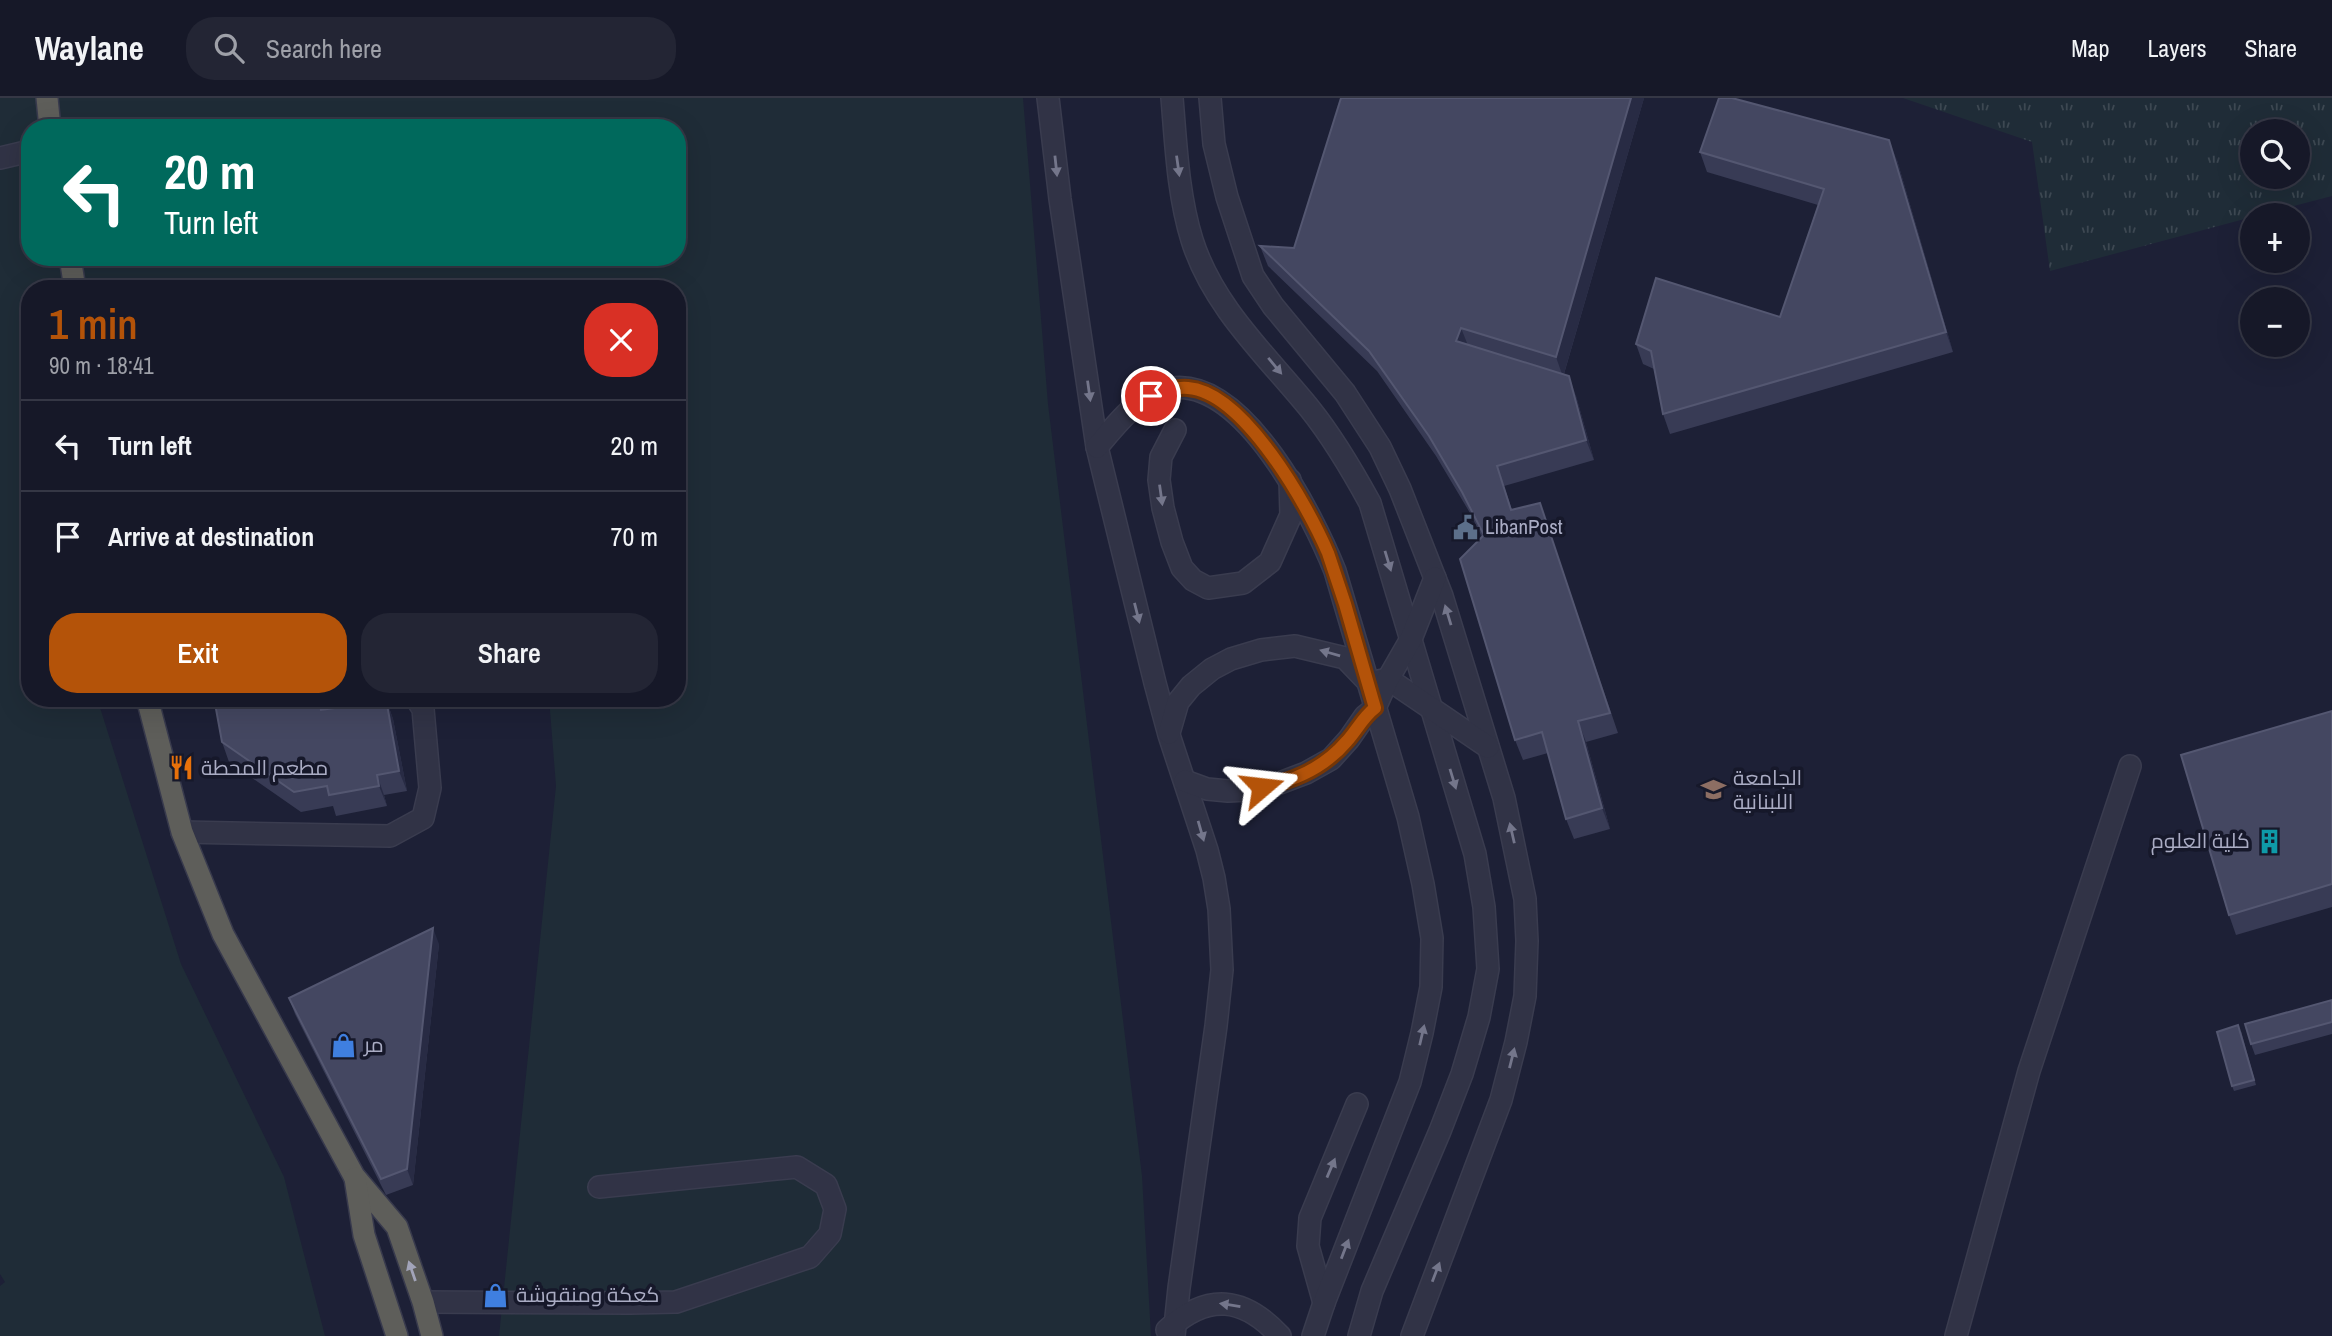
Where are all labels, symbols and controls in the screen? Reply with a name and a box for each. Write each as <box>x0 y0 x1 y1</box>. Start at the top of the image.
search box <box>186 17 676 80</box>
text: Waylane <box>35 26 144 70</box>
icon: search <box>210 29 248 67</box>
text: Search here <box>266 31 382 66</box>
text: Map <box>2071 32 2109 64</box>
text: Layers <box>2147 32 2206 64</box>
text: Share <box>2244 32 2297 64</box>
map controls <box>2240 119 2310 357</box>
button: search <box>2240 119 2310 189</box>
text: 20 m <box>164 138 256 204</box>
icon: left <box>49 147 140 238</box>
one-way arrow <box>1051 155 1062 177</box>
one-way arrow <box>1173 155 1184 177</box>
text: Turn left <box>164 201 258 244</box>
button: + <box>2240 203 2310 273</box>
button: − <box>2240 287 2310 357</box>
text: 1 min <box>49 296 138 352</box>
button: close <box>584 303 658 377</box>
text: 90 m · 18:41 <box>49 350 154 381</box>
one-way arrow <box>1267 357 1282 375</box>
pin <box>1121 366 1181 426</box>
icon: arrive <box>1132 377 1170 415</box>
one-way arrow <box>1084 380 1095 402</box>
icon: left <box>49 427 87 465</box>
text: Turn left <box>108 428 192 463</box>
text: 20 m <box>611 428 658 463</box>
one-way arrow <box>1155 484 1166 506</box>
place label: LibanPost <box>1485 512 1563 541</box>
public building icon: LibanPost <box>1451 513 1479 541</box>
icon: arrive <box>49 518 87 556</box>
text: Arrive at destination <box>108 519 314 554</box>
text: 70 m <box>611 519 658 554</box>
one-way arrow <box>1383 550 1393 571</box>
one-way arrow <box>1132 602 1143 624</box>
one-way arrow <box>1442 604 1452 625</box>
button: Exit <box>49 613 347 693</box>
button: Share <box>361 613 658 693</box>
one-way arrow <box>1319 648 1340 658</box>
position arrow <box>1225 750 1299 824</box>
place label: مطعم المحطة <box>201 753 328 782</box>
restaurant icon: مطعم المحطة <box>167 754 195 782</box>
place label: الجامعة اللبنانية <box>1733 763 1802 816</box>
one-way arrow <box>1449 768 1459 789</box>
school or university icon: الجامعة اللبنانية <box>1699 776 1727 804</box>
one-way arrow <box>1197 821 1207 842</box>
one-way arrow <box>1506 822 1517 844</box>
place label: كلية العلوم <box>2151 826 2250 855</box>
building icon: كلية العلوم <box>2256 827 2284 855</box>
one-way arrow <box>1416 1024 1427 1046</box>
place label: مر <box>363 1030 384 1059</box>
shop icon: مر <box>330 1031 358 1059</box>
one-way arrow <box>1507 1047 1518 1069</box>
one-way arrow <box>1325 1157 1336 1178</box>
one-way arrow <box>1339 1238 1350 1259</box>
one-way arrow <box>406 1260 417 1281</box>
one-way arrow <box>1430 1261 1441 1282</box>
place label: كعكة ومنقوشة <box>516 1280 659 1309</box>
shop icon: كعكة ومنقوشة <box>482 1281 510 1309</box>
one-way arrow <box>1219 1299 1241 1310</box>

